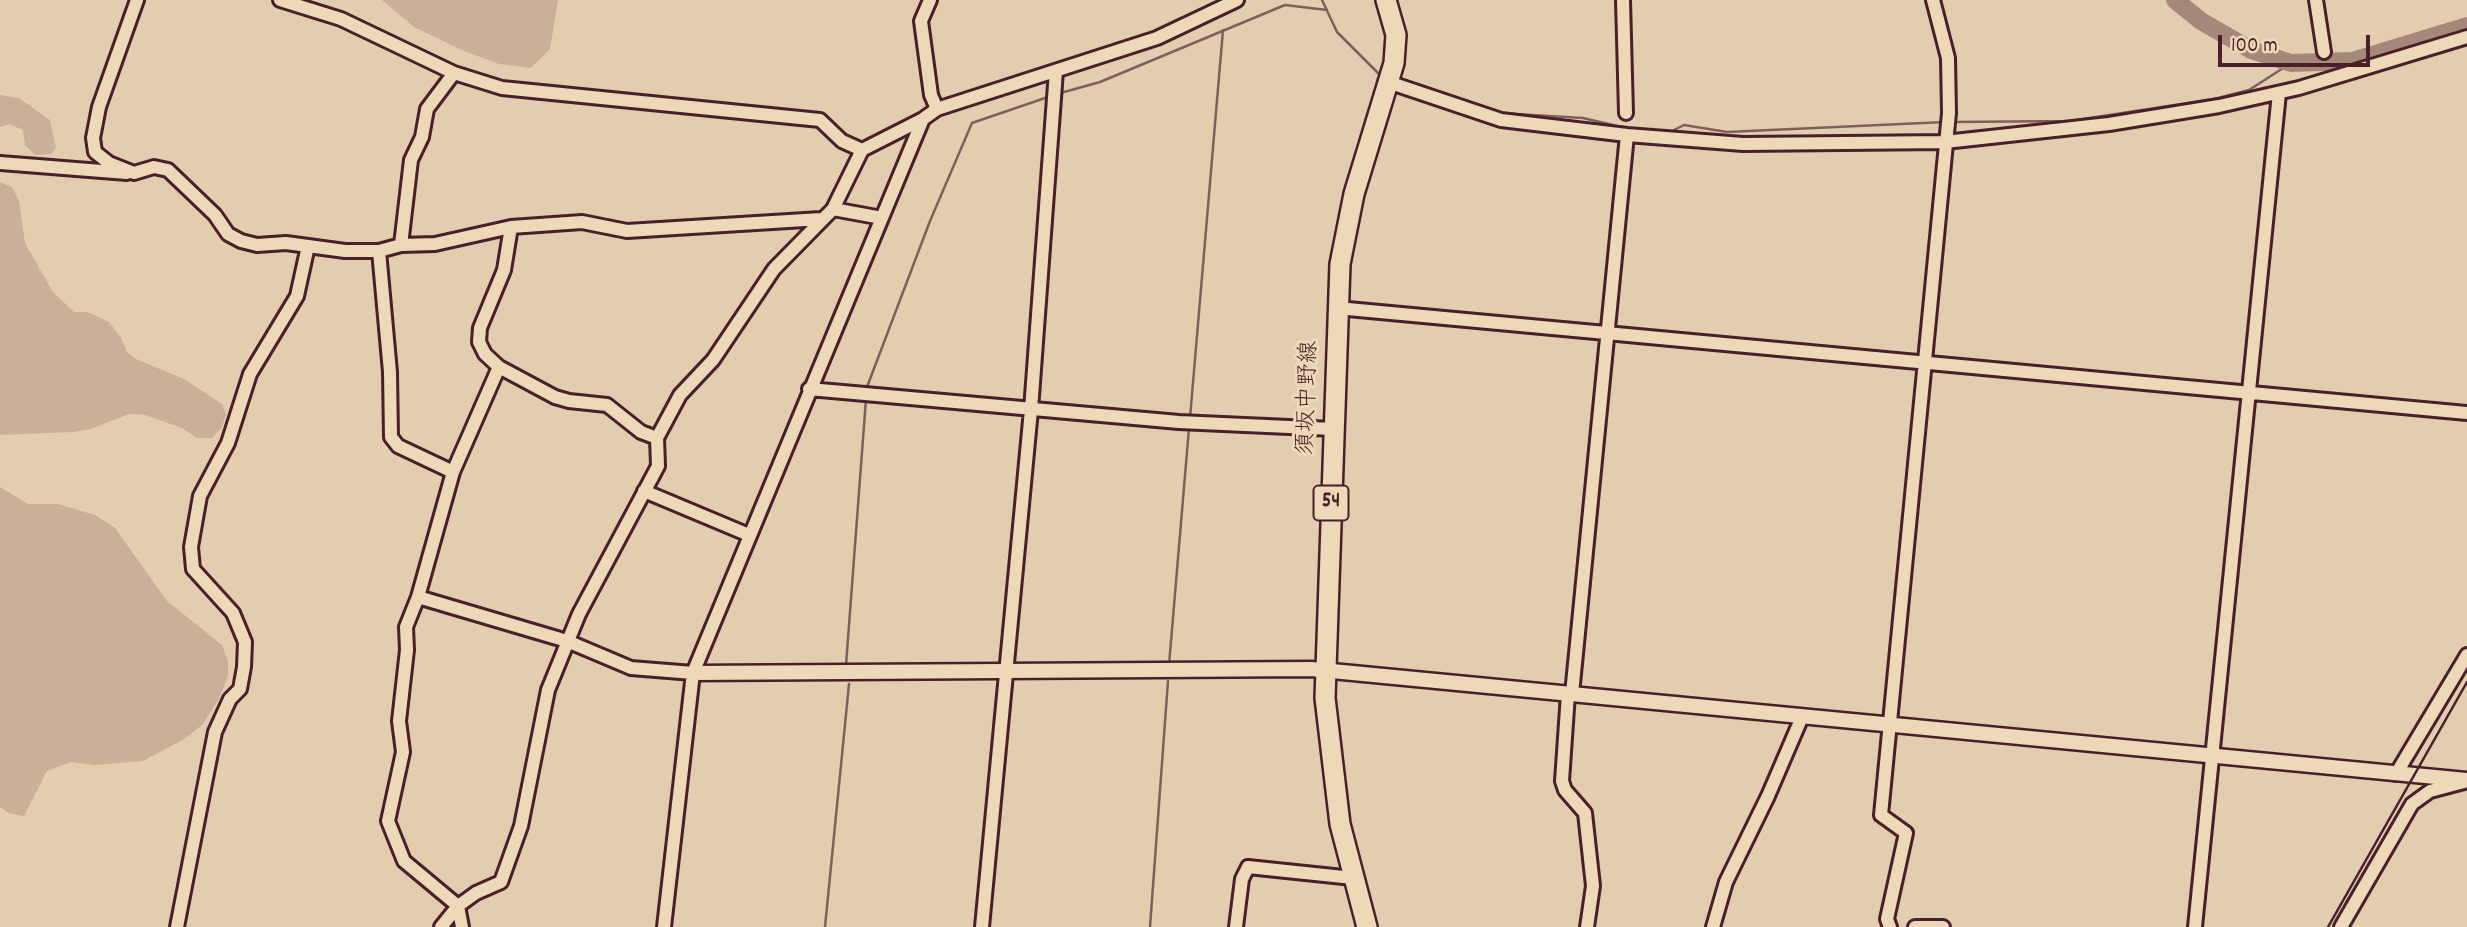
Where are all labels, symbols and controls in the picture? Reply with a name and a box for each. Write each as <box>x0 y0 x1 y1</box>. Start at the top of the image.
scale bar <box>2222 21 2374 65</box>
text: 100 m <box>2231 32 2278 62</box>
street label: 須坂中野線 <box>1294 340 1326 456</box>
road number: 54 <box>1314 486 1348 520</box>

